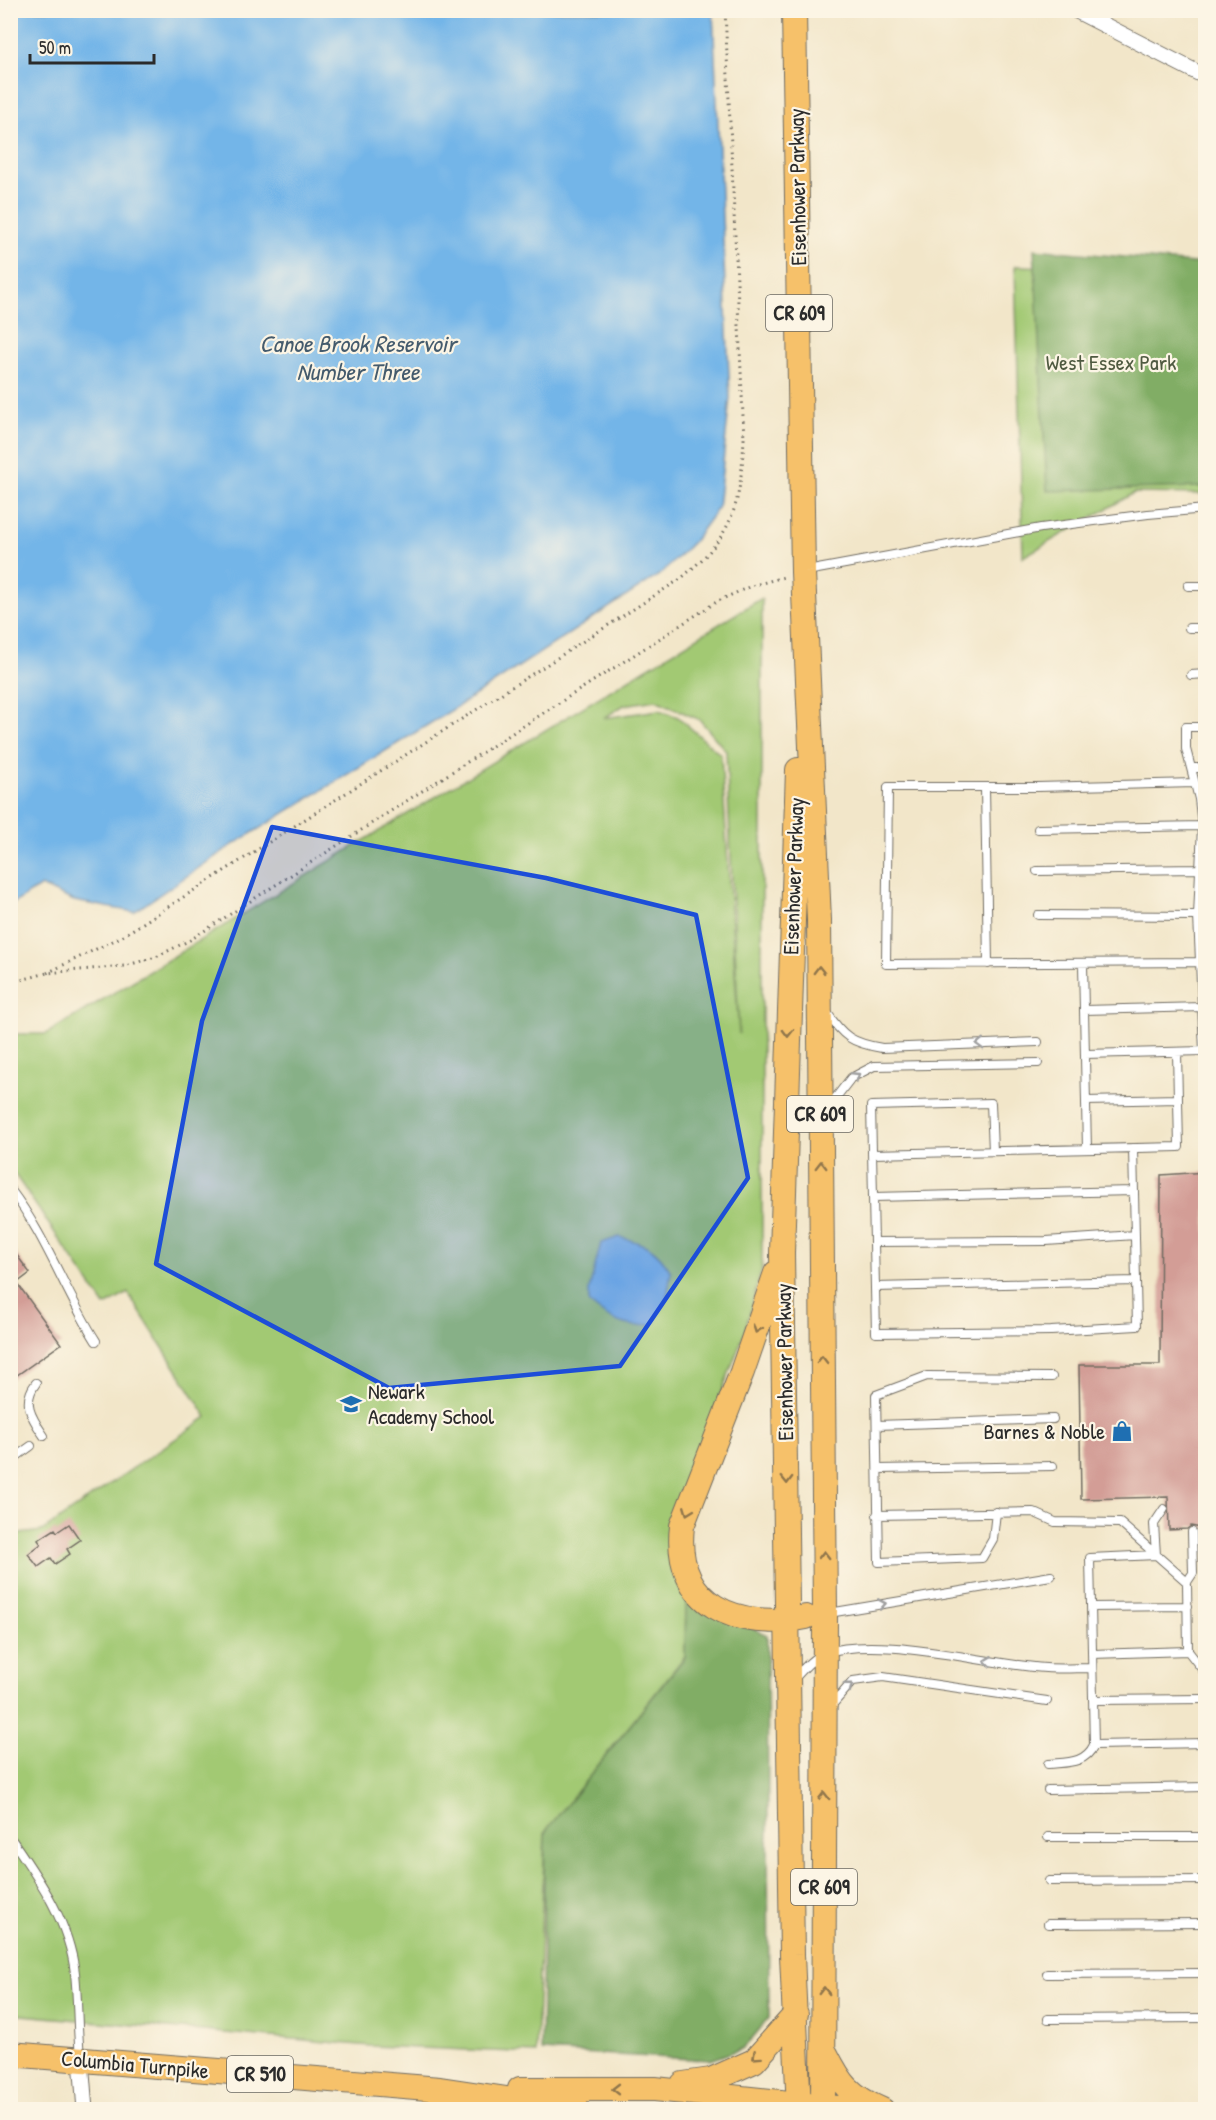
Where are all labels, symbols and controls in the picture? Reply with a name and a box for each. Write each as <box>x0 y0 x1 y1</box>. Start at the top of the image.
scale bar <box>30 27 154 65</box>
text: 50 m <box>39 35 71 60</box>
street label: Eisenhower Parkway <box>781 108 813 266</box>
road number: CR 609 <box>766 295 832 331</box>
water label: Canoe Brook Reservoir Number Three <box>260 327 459 387</box>
park label: West Essex Park <box>1046 347 1176 377</box>
street label: Eisenhower Parkway <box>775 797 811 955</box>
one-way arrow <box>813 965 825 974</box>
one-way arrow <box>781 1028 794 1037</box>
one-way arrow <box>975 1038 984 1051</box>
one-way arrow <box>850 1073 861 1084</box>
road number: CR 609 <box>787 1096 853 1132</box>
one-way arrow <box>815 1160 827 1169</box>
street label: Eisenhower Parkway <box>768 1283 800 1441</box>
one-way arrow <box>752 1323 765 1334</box>
one-way arrow <box>816 1355 829 1364</box>
place label: Newark Academy School <box>368 1376 494 1431</box>
school or university icon: Newark Academy School <box>339 1392 363 1416</box>
place label: Barnes & Noble <box>984 1416 1105 1446</box>
shop icon: Barnes & Noble <box>1110 1419 1134 1443</box>
one-way arrow <box>781 1475 793 1484</box>
one-way arrow <box>683 1505 695 1516</box>
one-way arrow <box>818 1550 830 1559</box>
one-way arrow <box>878 1598 887 1610</box>
one-way arrow <box>983 1655 992 1668</box>
one-way arrow <box>842 1683 853 1694</box>
one-way arrow <box>818 1791 830 1800</box>
road number: CR 609 <box>791 1869 857 1905</box>
one-way arrow <box>818 1986 830 1995</box>
street label: Columbia Turnpike <box>60 2043 210 2085</box>
one-way arrow <box>752 2049 763 2060</box>
road number: CR 510 <box>227 2056 293 2092</box>
one-way arrow <box>611 2083 620 2095</box>

